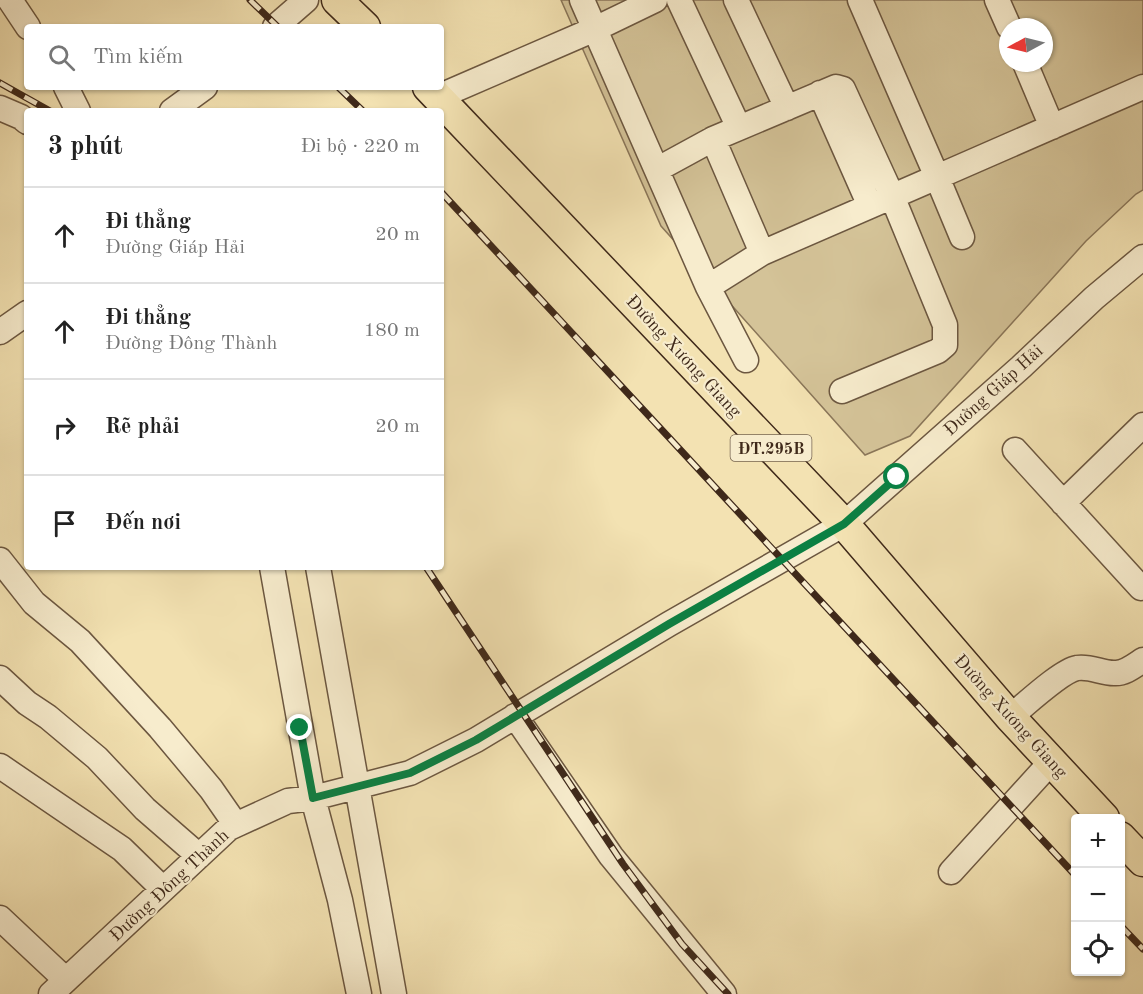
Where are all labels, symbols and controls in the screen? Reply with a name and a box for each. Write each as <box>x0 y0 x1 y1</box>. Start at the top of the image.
north arrow <box>999 18 1053 72</box>
search box <box>24 24 444 90</box>
icon: search <box>45 41 78 74</box>
text: Tìm kiếm <box>93 46 183 68</box>
text: 3 phút <box>48 134 123 160</box>
text: Đi bộ · 220 m <box>300 137 420 157</box>
text: Đi thẳng <box>105 211 191 233</box>
icon: ahead <box>48 219 81 252</box>
text: 20 m <box>375 225 420 245</box>
text: Đường Giáp Hải <box>105 238 245 258</box>
street label: Đường Xương Giang <box>622 292 744 421</box>
text: Đi thẳng <box>105 307 191 329</box>
icon: ahead <box>48 315 81 348</box>
text: 180 m <box>364 321 420 341</box>
text: Đường Đông Thành <box>105 334 277 354</box>
street label: Đường Giáp Hải <box>941 342 1047 440</box>
icon: right <box>48 411 81 444</box>
text: Rẽ phải <box>105 416 180 438</box>
text: 20 m <box>375 417 420 437</box>
road number: ĐT.295B <box>730 435 812 461</box>
route start <box>883 463 909 489</box>
icon: arrive <box>48 507 81 540</box>
text: Đến nơi <box>105 512 181 534</box>
street label: Đường Xương Giang <box>950 651 1071 782</box>
route end <box>286 714 312 740</box>
map controls <box>1071 814 1125 976</box>
button: + <box>1071 814 1125 868</box>
street label: Đường Đông Thành <box>107 826 233 945</box>
button: − <box>1071 868 1125 922</box>
button: locate <box>1071 922 1125 976</box>

